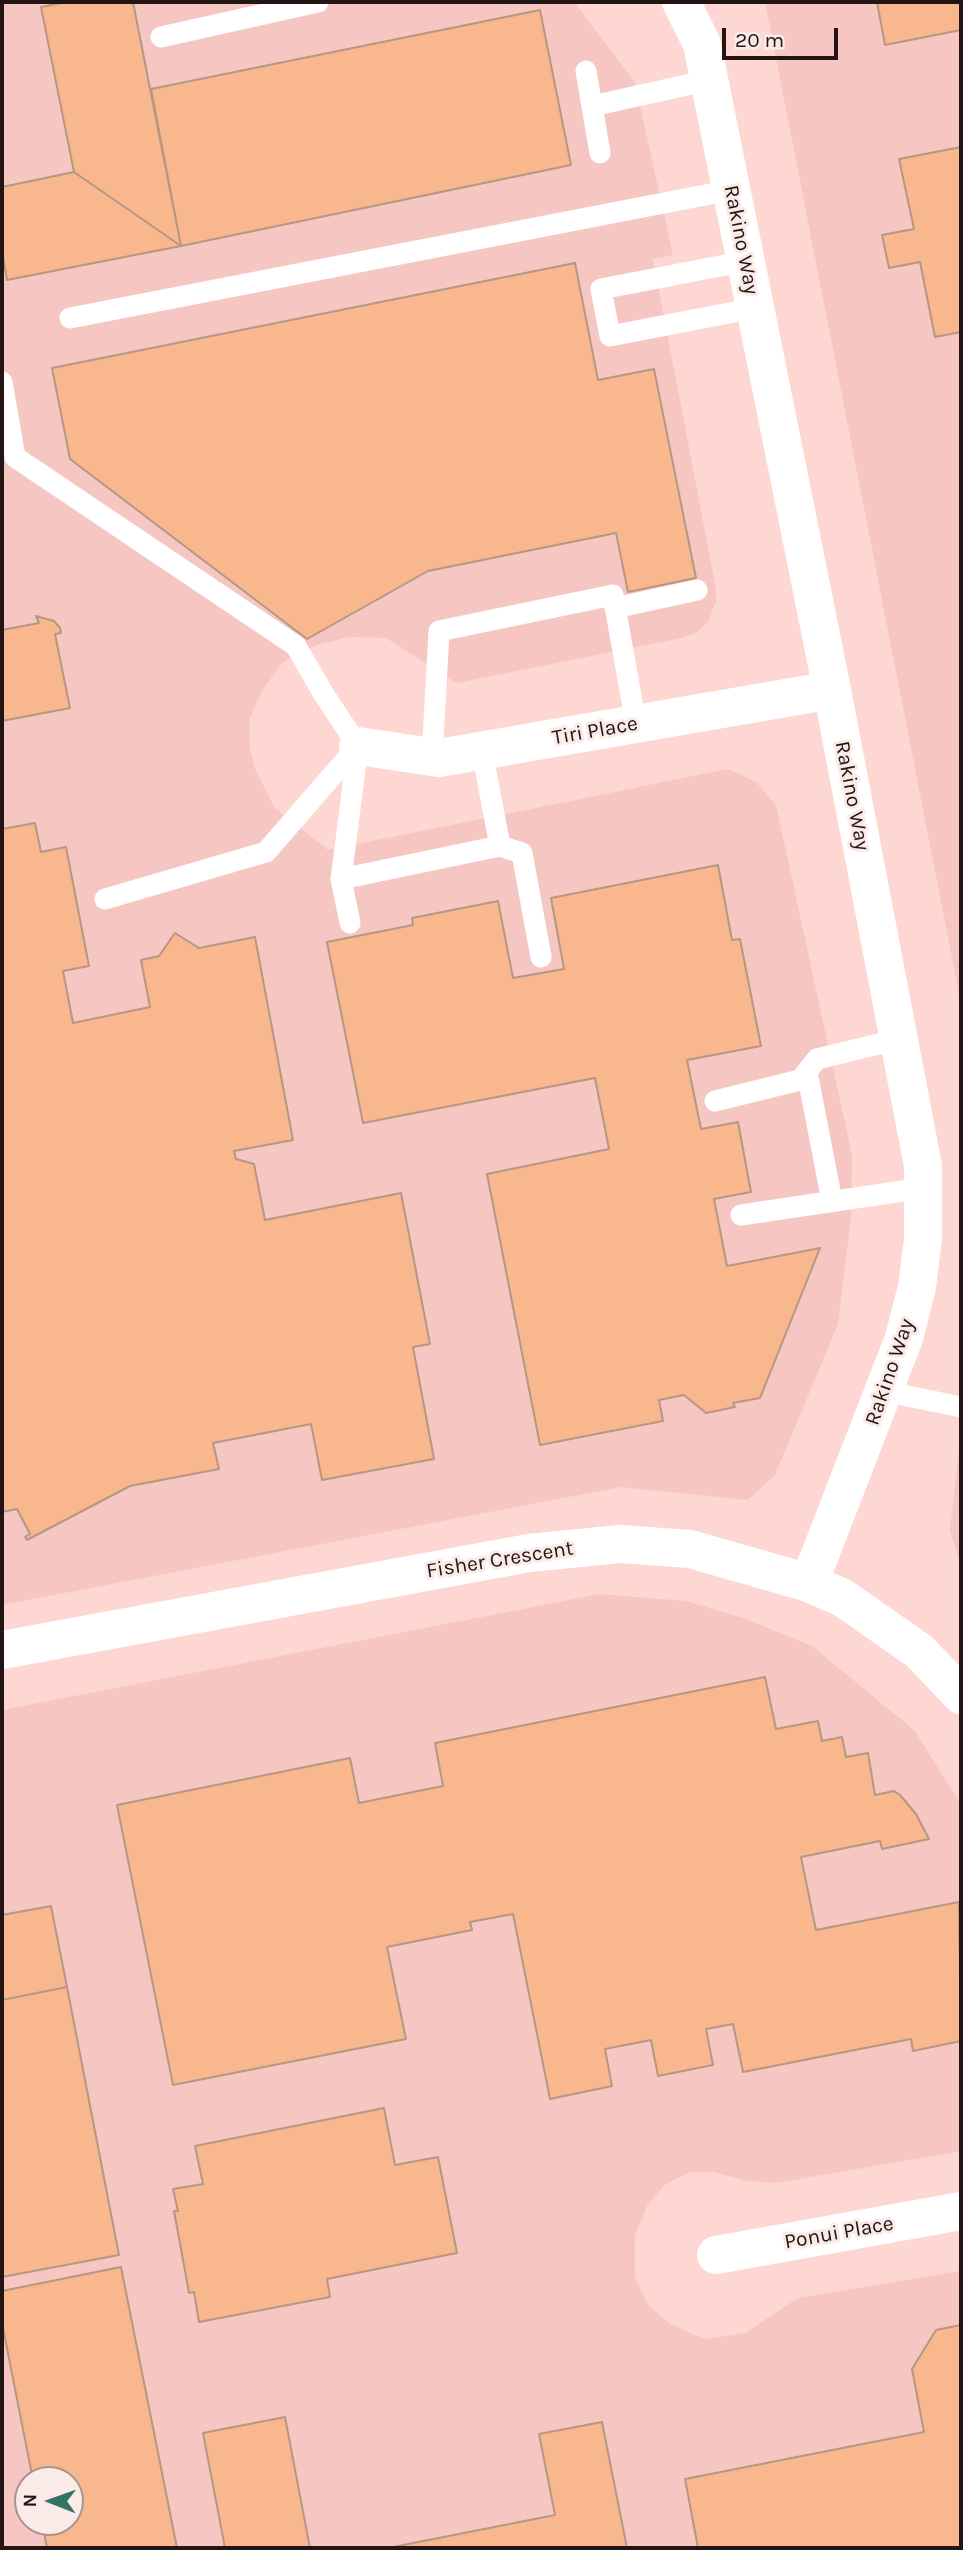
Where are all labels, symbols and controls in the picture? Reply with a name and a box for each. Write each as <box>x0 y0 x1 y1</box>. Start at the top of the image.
scale bar <box>725 14 841 58</box>
text: 20 m <box>735 28 784 52</box>
street label: Rakino Way <box>718 183 764 297</box>
street label: Tiri Place <box>550 711 640 751</box>
street label: Rakino Way <box>829 739 875 853</box>
street label: Rakino Way <box>860 1315 920 1429</box>
street label: Fisher Crescent <box>425 1536 575 1584</box>
street label: Ponui Place <box>782 2211 896 2255</box>
north arrow <box>14 2466 84 2536</box>
text: N <box>19 2494 41 2508</box>

